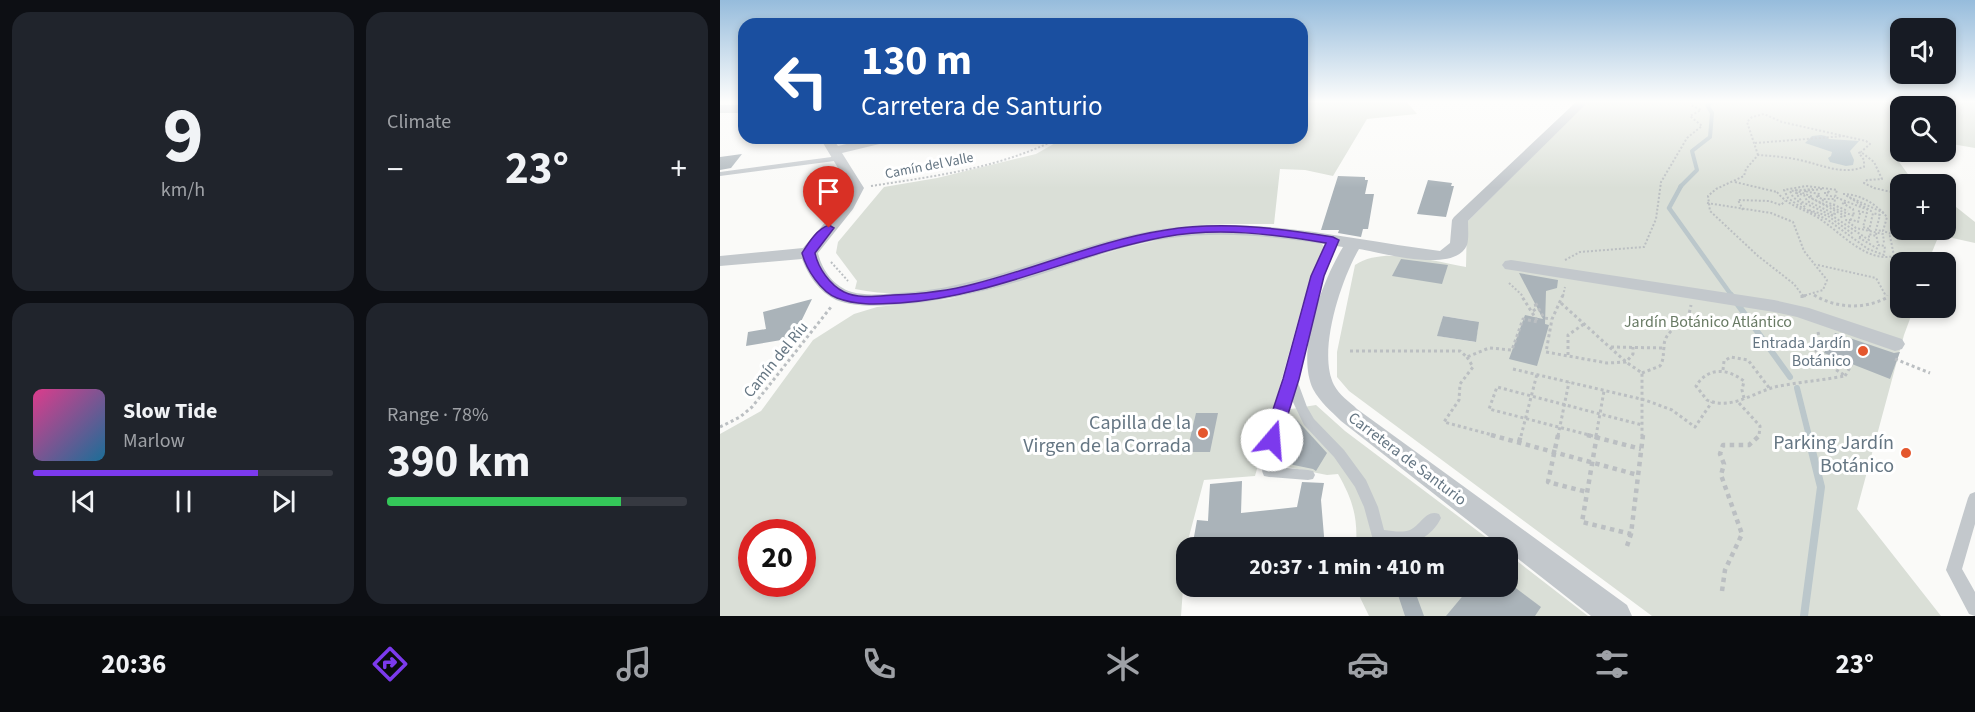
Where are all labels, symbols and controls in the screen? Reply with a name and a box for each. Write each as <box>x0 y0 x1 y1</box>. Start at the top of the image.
map controls <box>1890 18 1956 318</box>
button: sound <box>1890 18 1956 84</box>
text: 130 m <box>861 31 972 91</box>
icon: left <box>762 42 840 120</box>
text: 9 <box>162 81 204 192</box>
text: Carretera de Santurio <box>861 87 1103 126</box>
button: search <box>1890 96 1956 162</box>
text: Climate <box>387 108 451 136</box>
text: 23° <box>505 137 569 201</box>
text: − <box>387 146 403 193</box>
text: + <box>671 146 687 193</box>
street label: Camín del Valle <box>883 148 975 184</box>
pin <box>803 166 854 228</box>
button: + <box>1890 174 1956 240</box>
icon: arrive <box>812 175 845 208</box>
text: km/h <box>161 176 205 204</box>
button: − <box>1890 252 1956 318</box>
park label: Jardín Botánico Atlántico <box>1624 311 1792 333</box>
street label: Camín del Ríu <box>738 317 813 402</box>
place label: Entrada Jardín Botánico <box>1752 332 1851 372</box>
marker: Entrada Jardín Botánico <box>1856 344 1870 358</box>
text: Slow Tide <box>123 395 217 427</box>
text: Range · 78% <box>387 401 488 429</box>
street label: Carretera de Santurio <box>1344 407 1471 511</box>
position arrow <box>1240 408 1304 472</box>
place label: Capilla de la Virgen de la Corrada <box>1023 409 1191 460</box>
marker: Capilla de la Virgen de la Corrada <box>1196 426 1210 440</box>
text: Marlow <box>123 427 185 455</box>
place label: Parking Jardín Botánico <box>1773 429 1894 480</box>
text: 390 km <box>387 430 531 494</box>
marker: Parking Jardín Botánico <box>1899 446 1913 460</box>
icon: previous <box>67 485 100 518</box>
icon: pause <box>167 485 200 518</box>
icon: next <box>267 485 300 518</box>
speed limit sign: 20 <box>738 519 816 597</box>
text: 20:37 · 1 min · 410 m <box>1249 551 1445 583</box>
icon: directions <box>369 643 411 685</box>
icon: music <box>613 643 655 685</box>
icon: phone <box>858 643 900 685</box>
icon: climate <box>1102 643 1144 685</box>
icon: car <box>1347 643 1389 685</box>
icon: filters <box>1591 643 1633 685</box>
text: 20:36 <box>101 645 166 684</box>
text: 23° <box>1835 645 1874 684</box>

